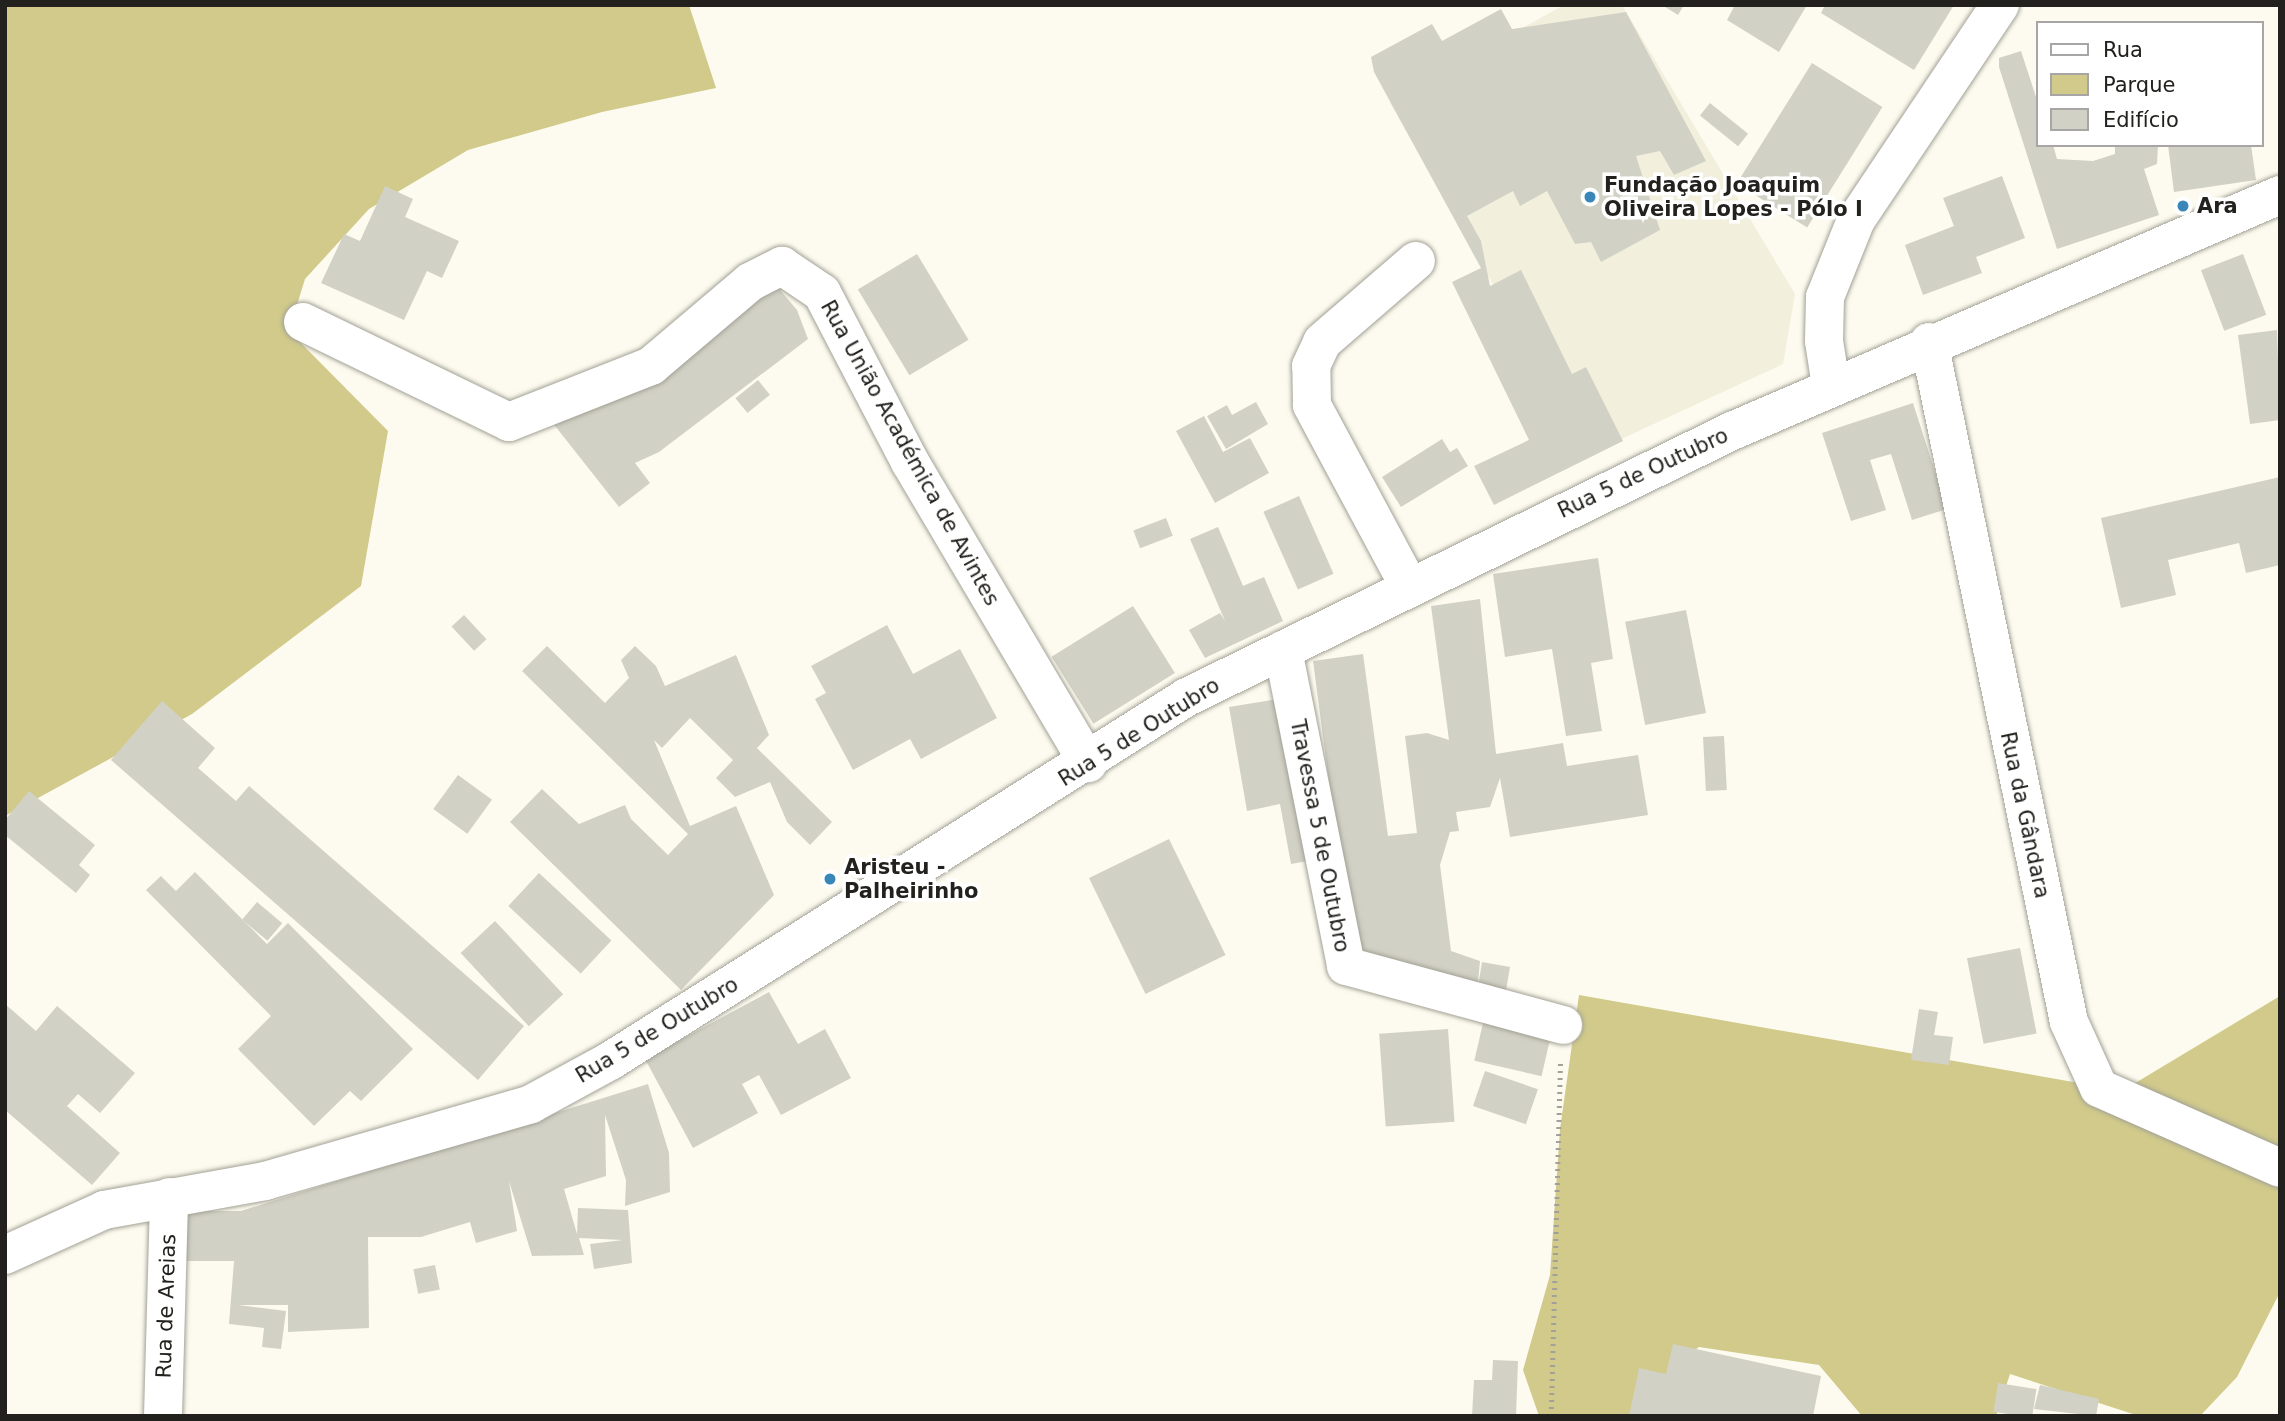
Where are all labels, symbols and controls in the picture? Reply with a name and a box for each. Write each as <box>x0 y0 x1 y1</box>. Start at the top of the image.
legend <box>2036 21 2264 147</box>
text: Rua <box>2103 38 2143 62</box>
text: Parque <box>2103 73 2175 97</box>
text: Edifício <box>2103 108 2179 132</box>
place label: Fundação Joaquim Oliveira Lopes - Pólo I <box>1604 172 1863 222</box>
marker: Fundação Joaquim Oliveira Lopes - Pólo I <box>1582 189 1598 205</box>
place label: Ara <box>2197 193 2238 219</box>
marker: Ara <box>2175 198 2191 214</box>
street label: Rua União Académica de Avintes <box>815 296 1005 610</box>
street label: Rua 5 de Outubro <box>1554 422 1732 524</box>
street label: Rua 5 de Outubro <box>1054 672 1224 792</box>
street label: Travessa 5 de Outubro <box>1285 717 1355 955</box>
street label: Rua da Gândara <box>1995 729 2055 901</box>
place label: Aristeu - Palheirinho <box>844 854 978 904</box>
marker: Aristeu - Palheirinho <box>822 871 838 887</box>
street label: Rua 5 de Outubro <box>571 972 743 1088</box>
street label: Rua de Areias <box>151 1233 181 1379</box>

